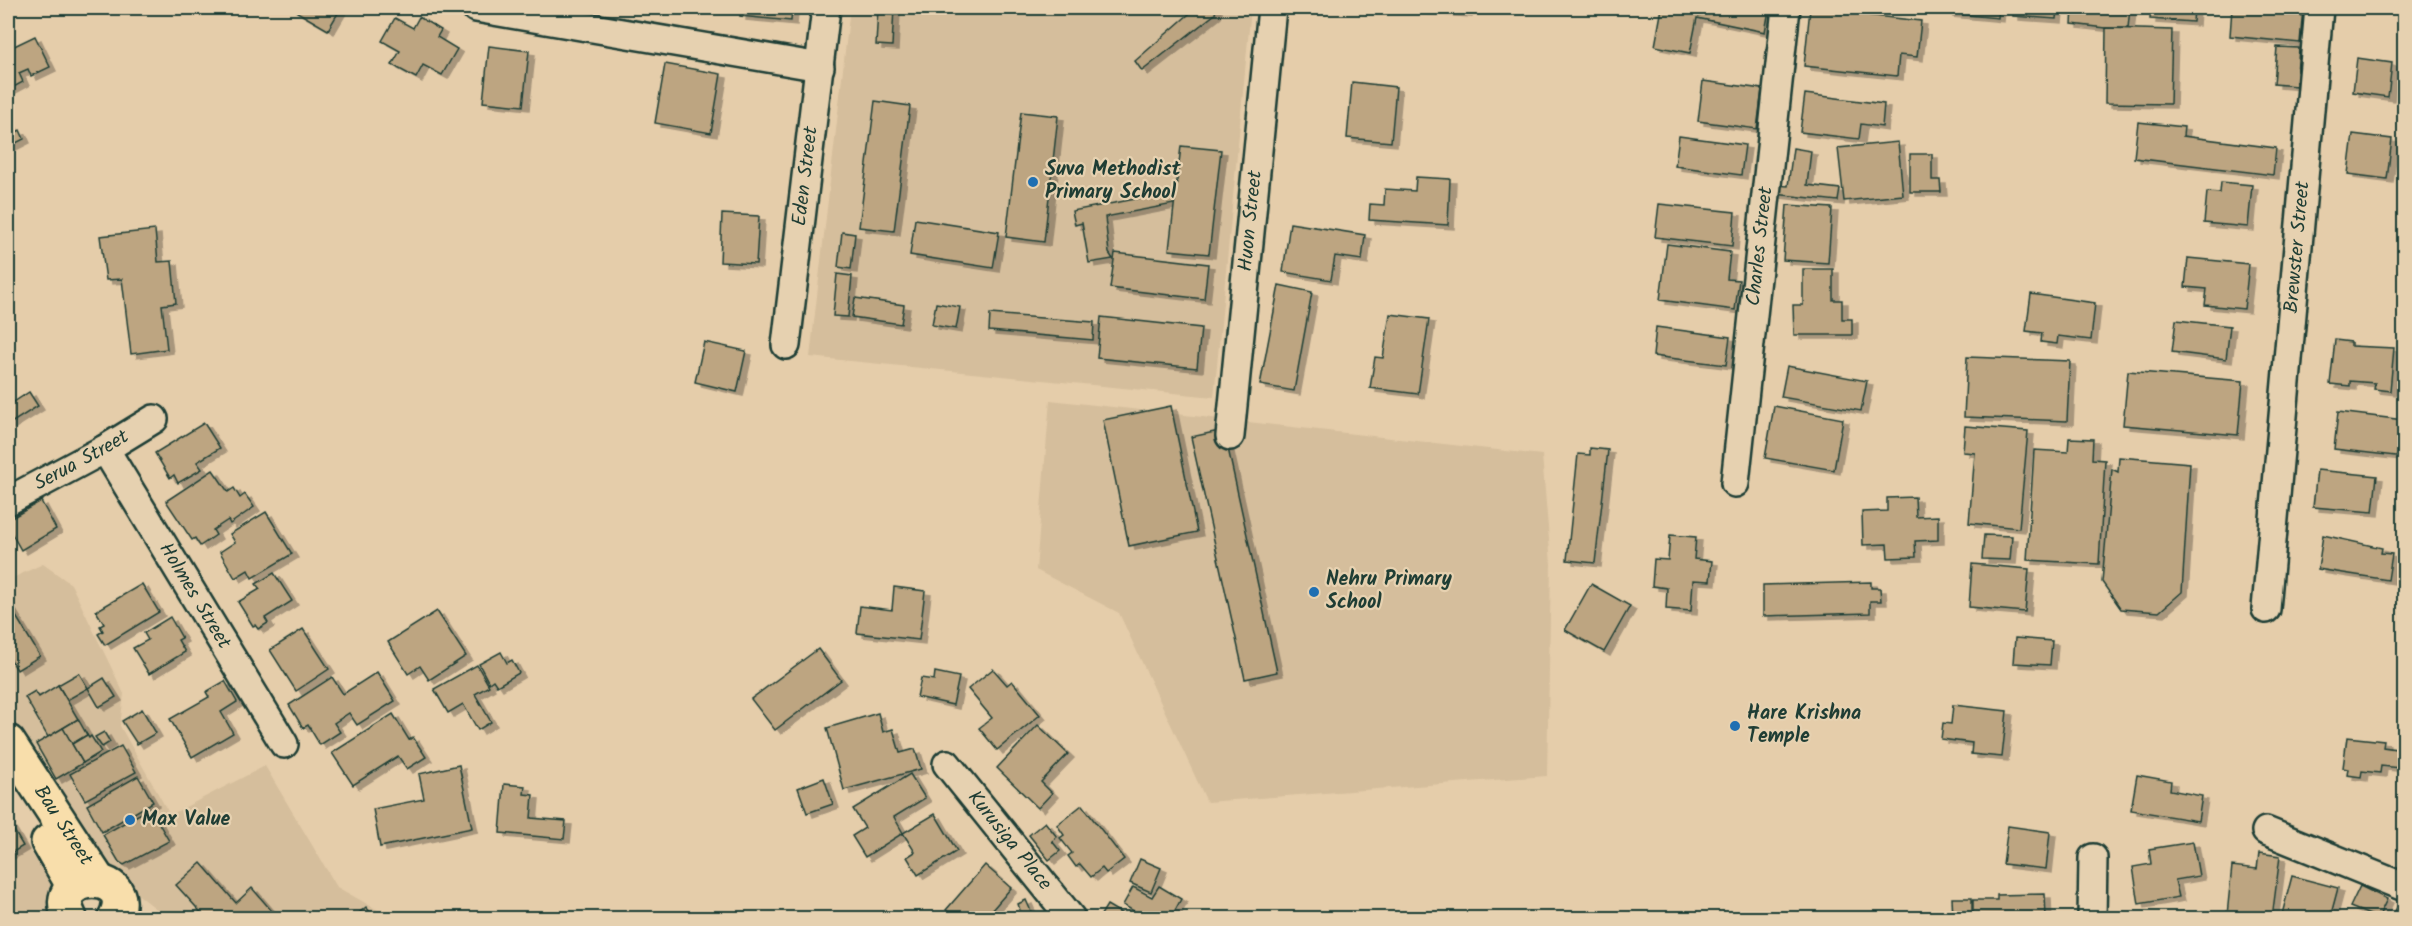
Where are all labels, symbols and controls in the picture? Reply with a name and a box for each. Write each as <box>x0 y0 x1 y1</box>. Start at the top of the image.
street label: Eden Street <box>784 124 828 228</box>
place label: Suva Methodist Primary School <box>1045 154 1182 209</box>
street label: Huon Street <box>1230 169 1272 273</box>
marker: Suva Methodist Primary School <box>1026 175 1040 189</box>
street label: Brewster Street <box>2276 180 2320 315</box>
street label: Charles Street <box>1738 185 1783 308</box>
street label: Serua Street <box>29 422 136 500</box>
street label: Holmes Street <box>150 537 239 656</box>
place label: Nehru Primary School <box>1326 564 1453 619</box>
marker: Nehru Primary School <box>1307 585 1321 599</box>
place label: Hare Krishna Temple <box>1747 698 1861 753</box>
marker: Hare Krishna Temple <box>1728 719 1742 733</box>
street label: Bau Street <box>24 779 101 873</box>
street label: Kurusiga Place <box>959 784 1059 898</box>
place label: Max Value <box>142 804 230 836</box>
marker: Max Value <box>123 813 137 827</box>

